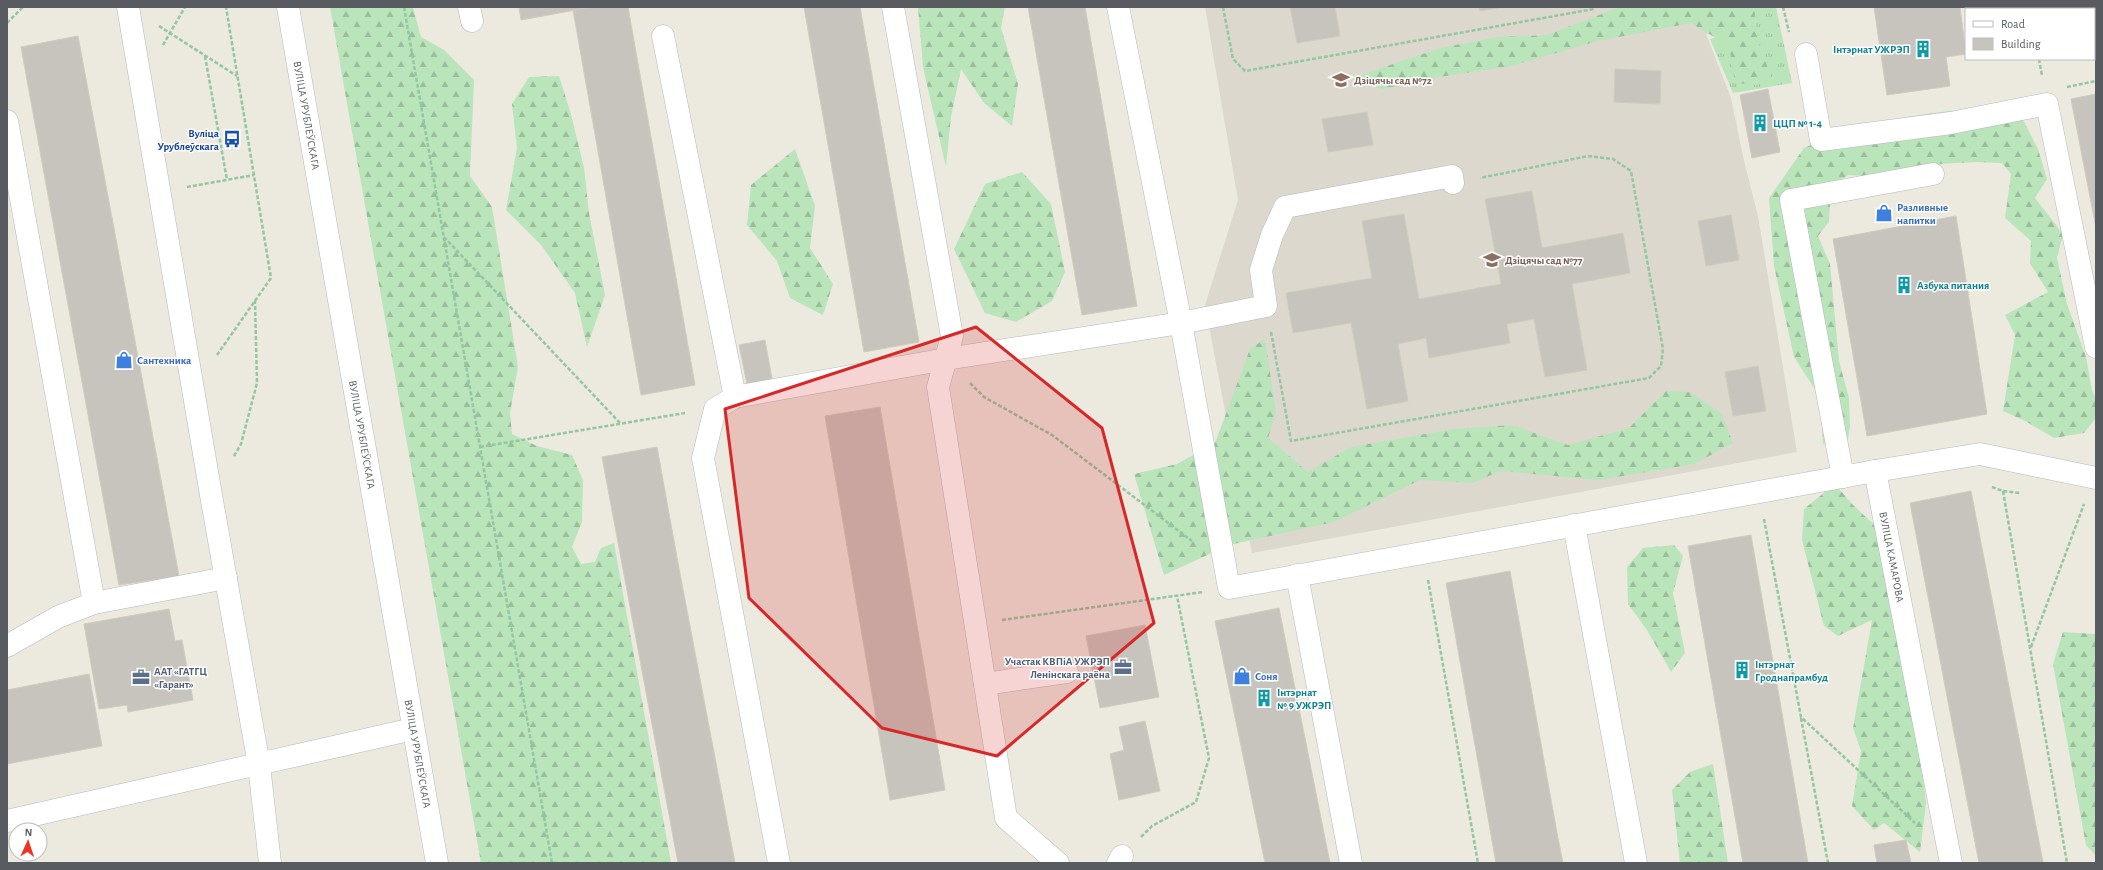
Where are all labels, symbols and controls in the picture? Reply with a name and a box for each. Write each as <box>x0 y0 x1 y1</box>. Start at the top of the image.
legend <box>1965 8 2095 60</box>
text: Road <box>2001 18 2025 30</box>
text: Building <box>2001 38 2041 50</box>
building icon: Інтэрнат УЖРЭП <box>1913 39 1933 59</box>
place label: Інтэрнат УЖРЭП <box>1833 44 1910 55</box>
street label: ВУЛІЦА УРУБЛЕЎСКАГА <box>292 60 321 171</box>
school or university icon: Дзіцячы сад №72 <box>1331 70 1351 90</box>
place label: Дзіцячы сад №72 <box>1354 75 1432 86</box>
building icon: ЦЦП № 1-4 <box>1750 113 1770 133</box>
place label: ЦЦП № 1-4 <box>1773 118 1822 129</box>
place label: Вуліца Урублеўскага <box>157 128 219 152</box>
bus stop icon: Вуліца Урублеўскага <box>222 129 242 149</box>
place label: Разливные напитки <box>1897 202 1948 226</box>
shop icon: Разливные напитки <box>1874 203 1894 223</box>
school or university icon: Дзіцячы сад №77 <box>1482 250 1502 270</box>
place label: Дзіцячы сад №77 <box>1505 255 1583 266</box>
building icon: Азбука питания <box>1894 275 1914 295</box>
place label: Азбука питания <box>1917 280 1989 291</box>
shop icon: Сантехника <box>114 350 134 370</box>
place label: Сантехника <box>137 355 191 366</box>
street label: ВУЛІЦА УРУБЛЕЎСКАГА <box>347 379 377 490</box>
street label: ВУЛІЦА КАМАРОВА <box>1877 511 1906 604</box>
place label: Участак КВПіА УЖРЭП Ленінскага раёна <box>1005 656 1110 680</box>
office icon: Участак КВПіА УЖРЭП Ленінскага раёна <box>1113 657 1133 677</box>
place label: Інтэрнат Гроднапрамбуд <box>1755 659 1828 683</box>
building icon: Інтэрнат Гроднапрамбуд <box>1732 660 1752 680</box>
place label: ААТ «ГАТГЦ «Гарант» <box>154 666 207 690</box>
shop icon: Соня <box>1232 666 1252 686</box>
office icon: ААТ «ГАТГЦ «Гарант» <box>131 667 151 687</box>
place label: Соня <box>1255 671 1278 682</box>
place label: Інтэрнат № 9 УЖРЭП <box>1277 687 1331 711</box>
building icon: Інтэрнат № 9 УЖРЭП <box>1254 688 1274 708</box>
street label: ВУЛІЦА УРУБЛЕЎСКАГА <box>403 699 432 810</box>
north arrow <box>8 822 48 862</box>
text: N <box>24 827 33 838</box>

